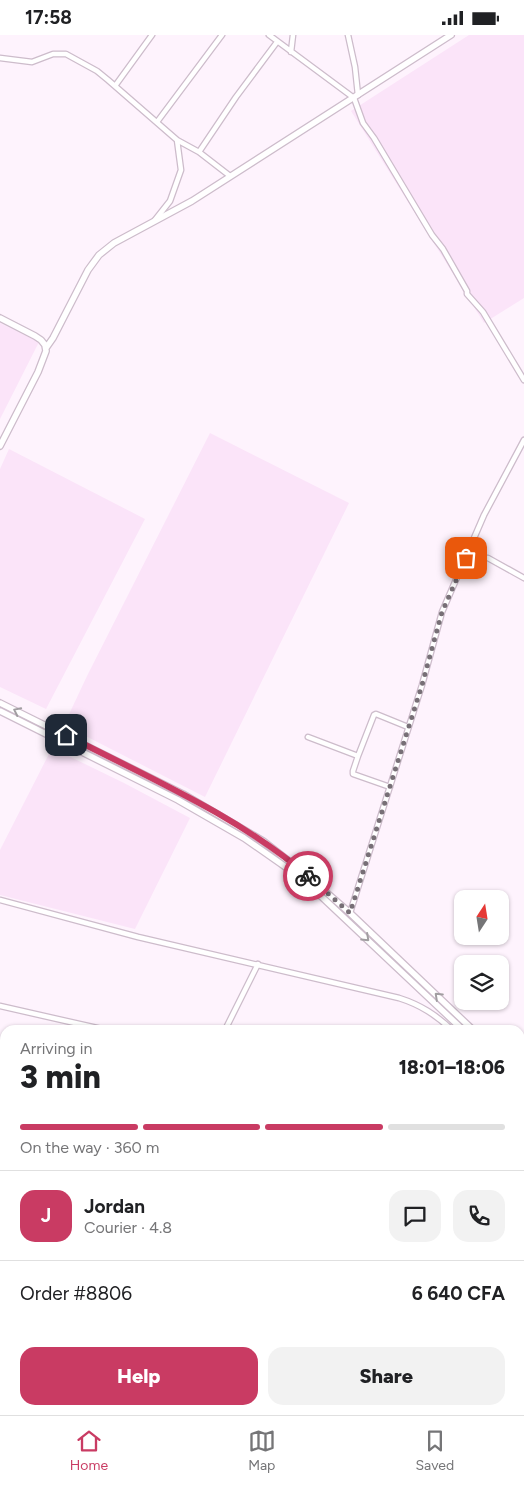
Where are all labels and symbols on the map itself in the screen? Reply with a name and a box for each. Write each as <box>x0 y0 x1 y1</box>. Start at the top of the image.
pin <box>445 537 487 579</box>
one-way arrow <box>13 707 22 717</box>
pin <box>45 714 87 756</box>
courier <box>283 851 333 901</box>
north arrow <box>454 890 509 945</box>
one-way arrow <box>361 932 370 941</box>
one-way arrow <box>434 993 443 1002</box>

